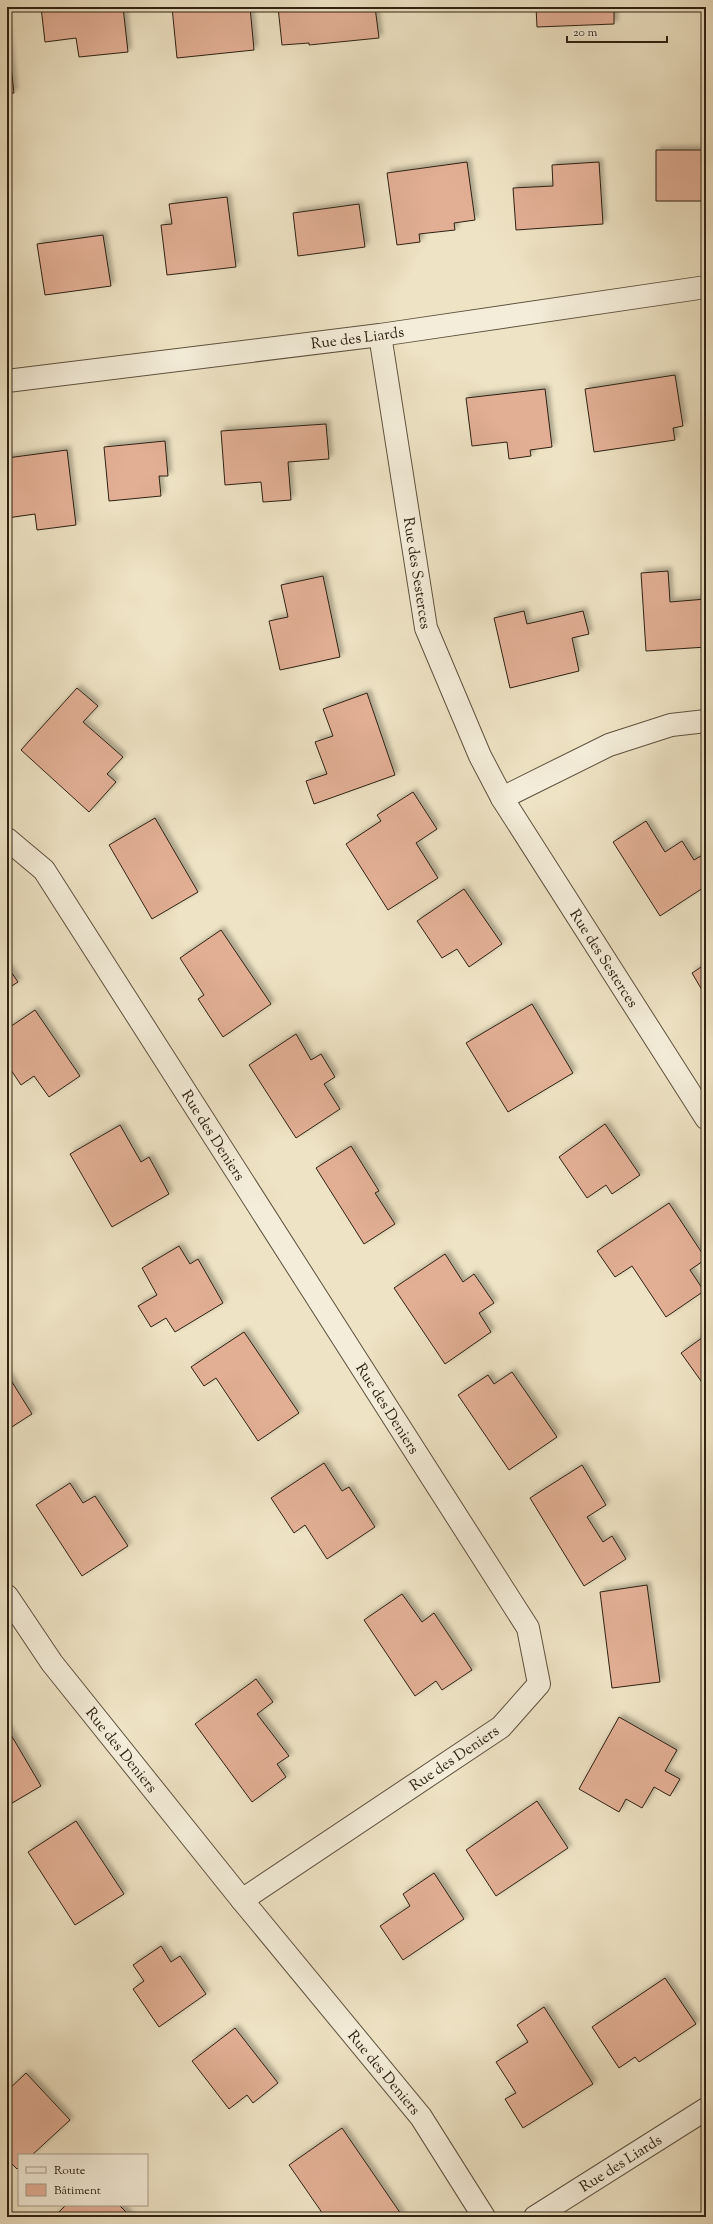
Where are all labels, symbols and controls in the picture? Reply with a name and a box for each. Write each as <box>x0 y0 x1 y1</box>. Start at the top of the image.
scale bar <box>567 18 667 44</box>
text: 20 m <box>573 24 598 42</box>
street label: Rue des Liards <box>310 323 406 355</box>
street label: Rue des Sesterces <box>397 516 435 631</box>
street label: Rue des Sesterces <box>564 906 642 1012</box>
street label: Rue des Deniers <box>175 1087 249 1186</box>
street label: Rue des Deniers <box>350 1360 423 1459</box>
street label: Rue des Deniers <box>80 1704 161 1798</box>
street label: Rue des Deniers <box>406 1721 504 1797</box>
street label: Rue des Deniers <box>342 2027 424 2120</box>
street label: Rue des Liards <box>576 2130 666 2198</box>
legend <box>18 2154 148 2206</box>
text: Route <box>54 2162 86 2180</box>
text: Bâtiment <box>54 2182 101 2200</box>

